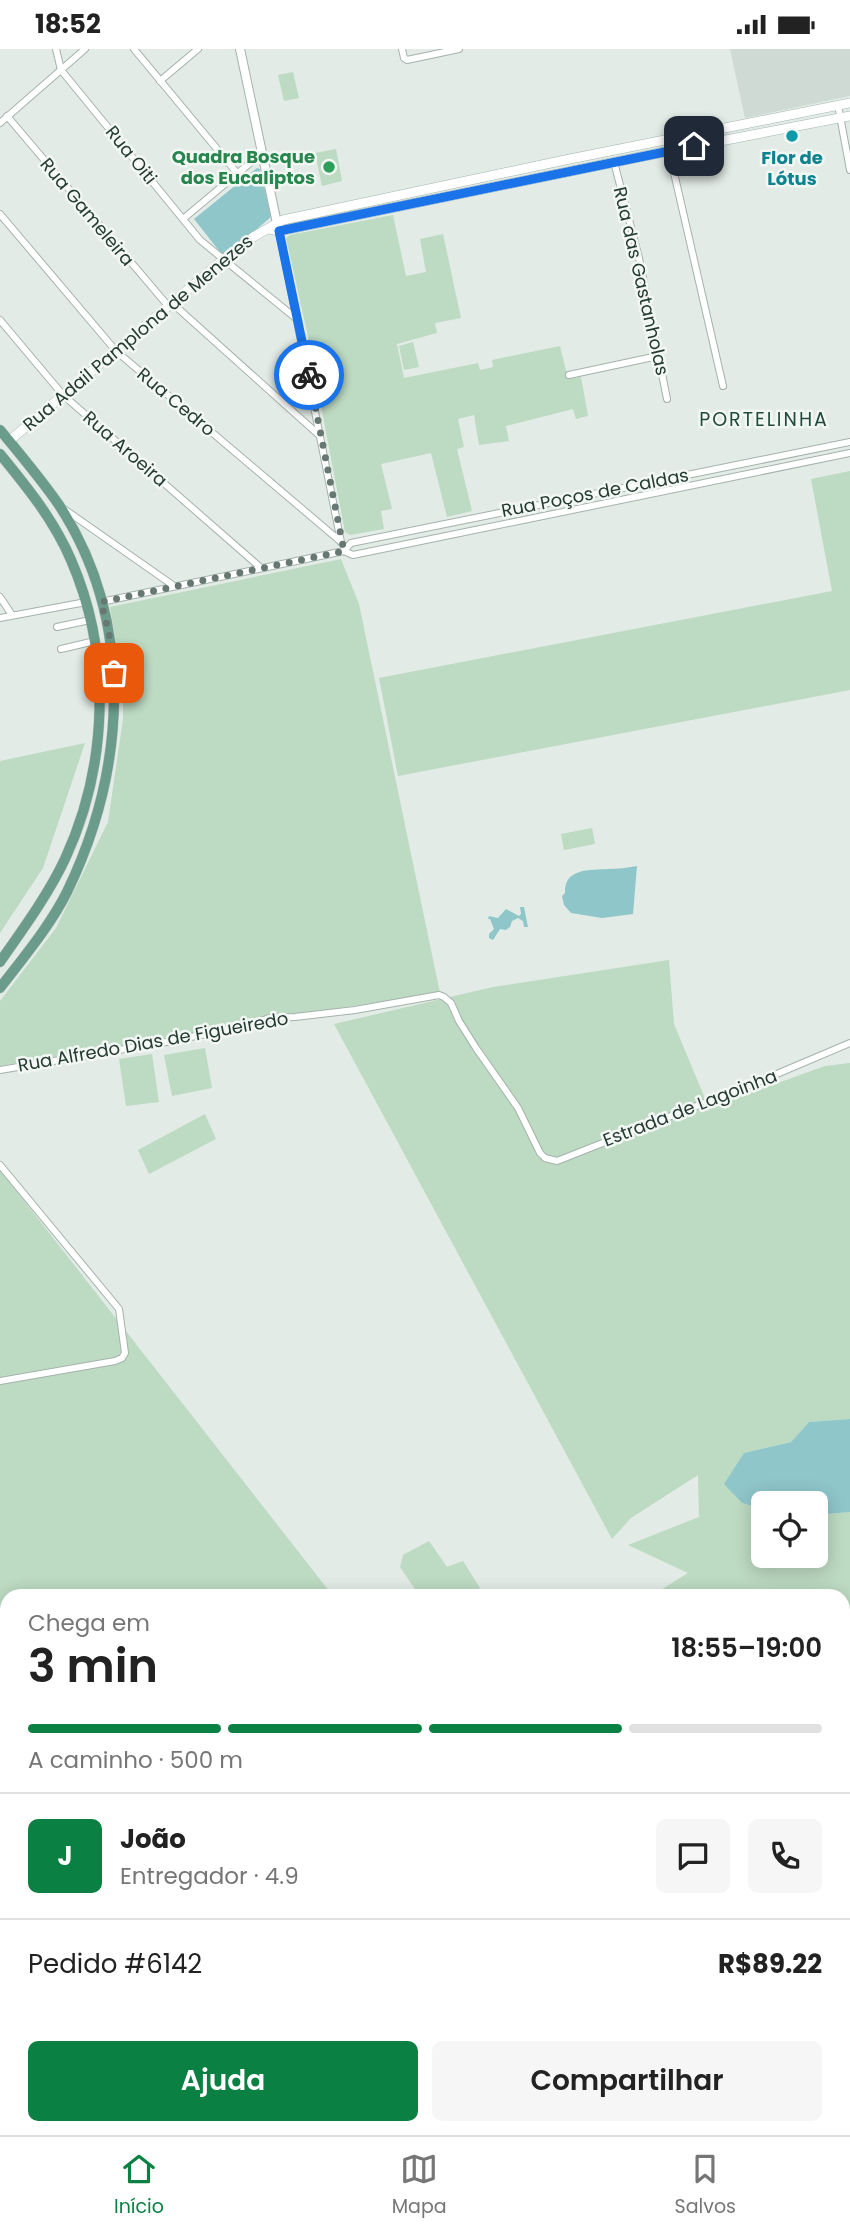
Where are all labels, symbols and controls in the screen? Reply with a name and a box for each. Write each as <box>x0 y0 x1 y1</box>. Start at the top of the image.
text: 18:52 <box>35 6 101 42</box>
pin <box>664 116 724 176</box>
street label: Rua Oiti <box>100 120 163 189</box>
icon: home <box>675 127 713 165</box>
marker: Flor de Lótus <box>784 128 800 144</box>
place label: Quadra Bosque dos Eucaliptos <box>172 144 315 190</box>
place label: Flor de Lótus <box>761 145 823 191</box>
street label: Rua Gameleira <box>35 152 140 271</box>
marker: Quadra Bosque dos Eucaliptos <box>321 159 337 175</box>
street label: Rua das Gastanholas <box>608 184 675 378</box>
street label: Rua Adail Pamplona de Menezes <box>17 229 258 437</box>
courier <box>274 340 344 410</box>
icon: bike <box>290 356 328 394</box>
street label: Rua Cedro <box>132 362 221 442</box>
street label: Rua Aroeira <box>78 405 173 492</box>
district label: PORTELINHA <box>699 406 829 433</box>
street label: Rua Poços de Caldas <box>499 462 691 523</box>
pin <box>84 643 144 703</box>
icon: bag <box>95 654 133 692</box>
street label: Rua Alfredo Dias de Figueiredo <box>16 1005 290 1078</box>
street label: Estrada de Lagoinha <box>599 1063 780 1152</box>
map controls <box>751 1491 828 1568</box>
button: locate <box>751 1491 828 1568</box>
text: Chega em <box>28 1607 150 1639</box>
text: 18:55–19:00 <box>671 1630 822 1666</box>
text: 3 min <box>28 1634 158 1698</box>
text: A caminho · 500 m <box>28 1744 243 1776</box>
button: chat <box>656 1819 730 1893</box>
button: phone <box>748 1819 822 1893</box>
text: João <box>120 1821 186 1857</box>
text: J <box>57 1838 73 1874</box>
text: Entregador · 4.9 <box>120 1860 299 1892</box>
text: Pedido #6142 <box>28 1946 202 1982</box>
text: R$89.22 <box>718 1946 822 1982</box>
button: Ajuda <box>28 2041 418 2121</box>
button: Compartilhar <box>432 2041 822 2121</box>
tab: Início <box>114 2150 164 2221</box>
tab: Mapa <box>392 2150 447 2221</box>
tab: Salvos <box>675 2150 736 2221</box>

